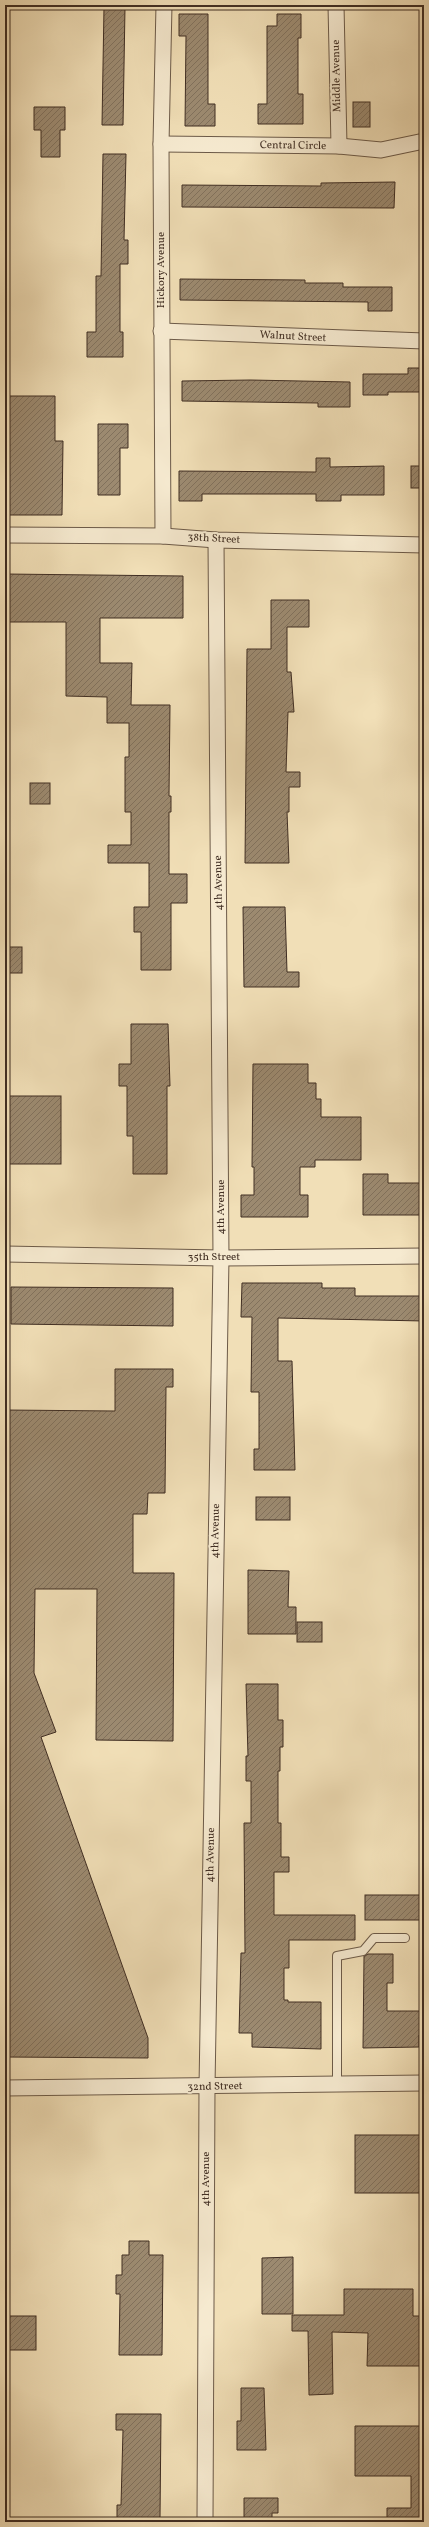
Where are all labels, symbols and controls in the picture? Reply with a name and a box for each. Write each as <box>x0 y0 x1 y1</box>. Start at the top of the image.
street label: Middle Avenue <box>329 40 345 112</box>
street label: Central Circle <box>260 138 326 154</box>
street label: Hickory Avenue <box>154 232 169 308</box>
street label: Walnut Street <box>259 328 327 346</box>
street label: 38th Street <box>187 530 241 548</box>
street label: 4th Avenue <box>211 855 227 911</box>
street label: 4th Avenue <box>214 1179 229 1235</box>
street label: 35th Street <box>188 1250 240 1265</box>
street label: 4th Avenue <box>208 1503 224 1559</box>
street label: 4th Avenue <box>203 1827 219 1883</box>
street label: 32nd Street <box>187 2079 243 2095</box>
street label: 4th Avenue <box>199 2151 214 2207</box>

